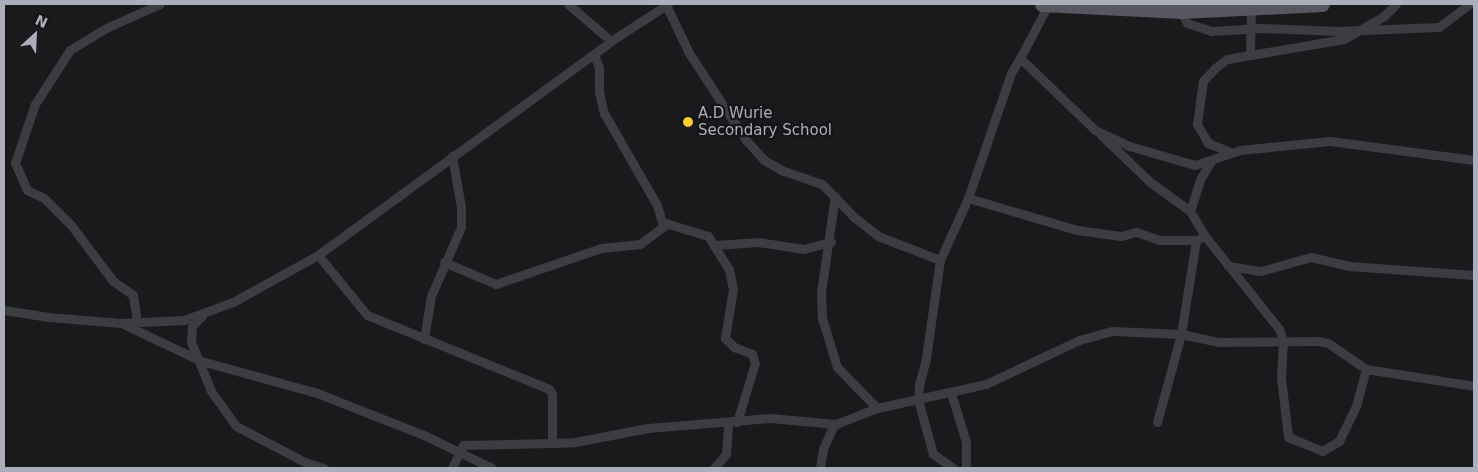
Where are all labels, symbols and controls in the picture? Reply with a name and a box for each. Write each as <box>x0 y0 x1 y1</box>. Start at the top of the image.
north arrow <box>10 10 60 60</box>
text: N <box>33 12 50 31</box>
place label: A.D Wurie Secondary School <box>698 104 832 139</box>
marker: A.D Wurie Secondary School <box>682 116 694 128</box>

